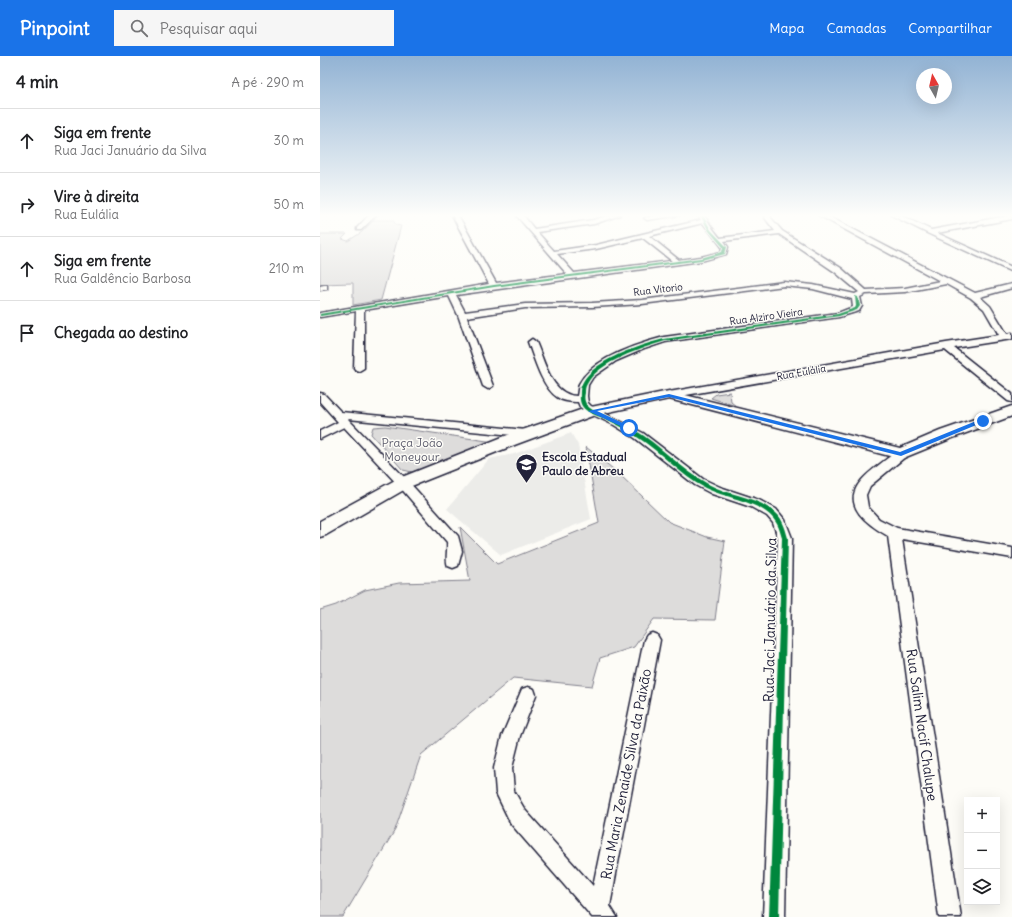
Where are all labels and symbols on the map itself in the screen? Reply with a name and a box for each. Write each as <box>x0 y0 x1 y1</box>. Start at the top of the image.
north arrow <box>916 68 952 104</box>
street label: Rua Vitorio <box>633 280 684 299</box>
street label: Rua Alziro Vieira <box>729 305 804 328</box>
street label: Rua Eulália <box>775 362 827 383</box>
route end <box>974 412 992 430</box>
route start <box>620 419 638 437</box>
park label: Praça João Moneyour <box>382 435 443 464</box>
place label: Escola Estadual Paulo de Abreu <box>542 449 627 478</box>
school or university icon: Escola Estadual Paulo de Abreu <box>513 451 539 484</box>
street label: Rua Jaci Januário da Silva <box>760 538 780 702</box>
street label: Rua Salim Nacif Chalupe <box>902 648 942 802</box>
street label: Rua Maria Zenaide Silva da Paixão <box>597 667 655 881</box>

